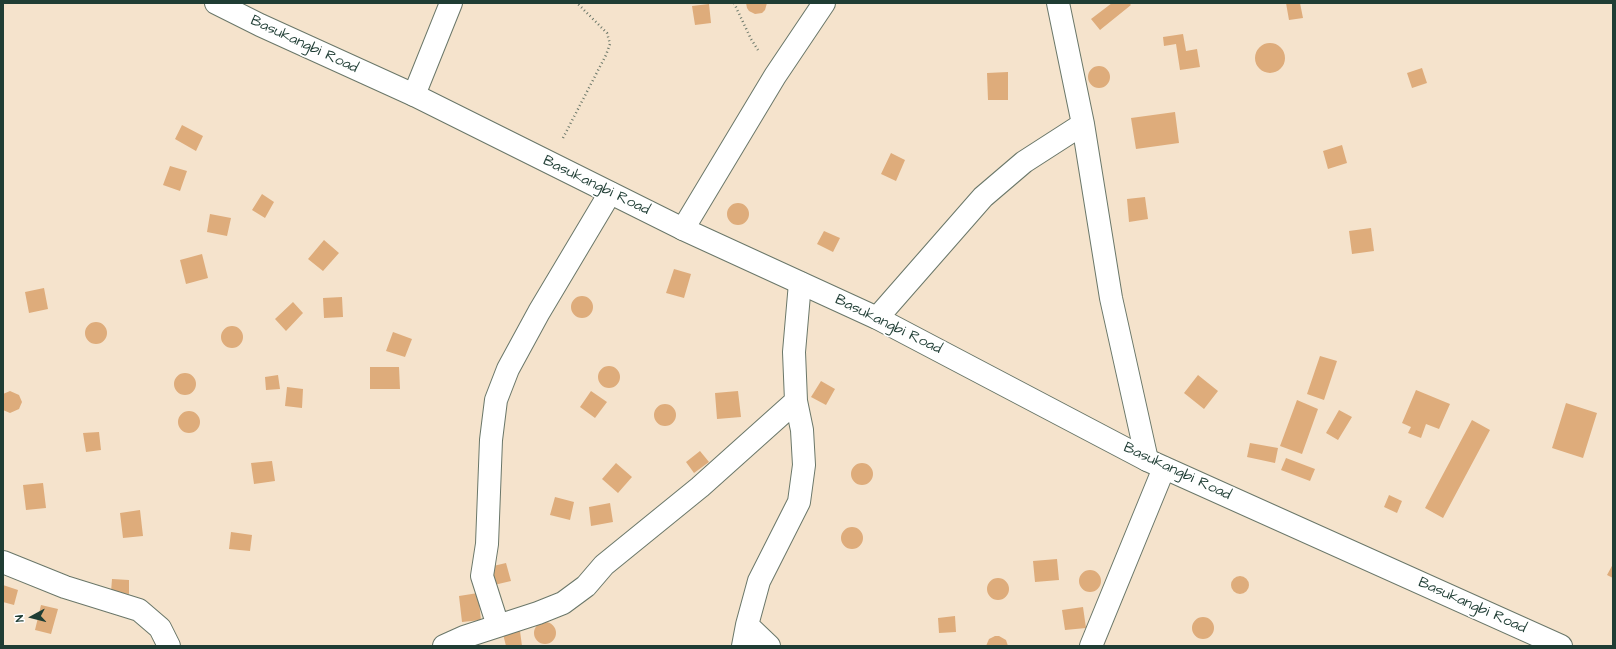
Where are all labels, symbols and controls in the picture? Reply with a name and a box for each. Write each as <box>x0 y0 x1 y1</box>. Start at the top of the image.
street label: Basukangbi Road <box>247 12 361 78</box>
street label: Basukangbi Road <box>540 152 652 220</box>
street label: Basukangbi Road <box>832 291 944 359</box>
street label: Basukangbi Road <box>1120 439 1234 505</box>
street label: Basukangbi Road <box>1415 574 1529 638</box>
north arrow <box>12 597 52 637</box>
text: N <box>12 614 27 623</box>

